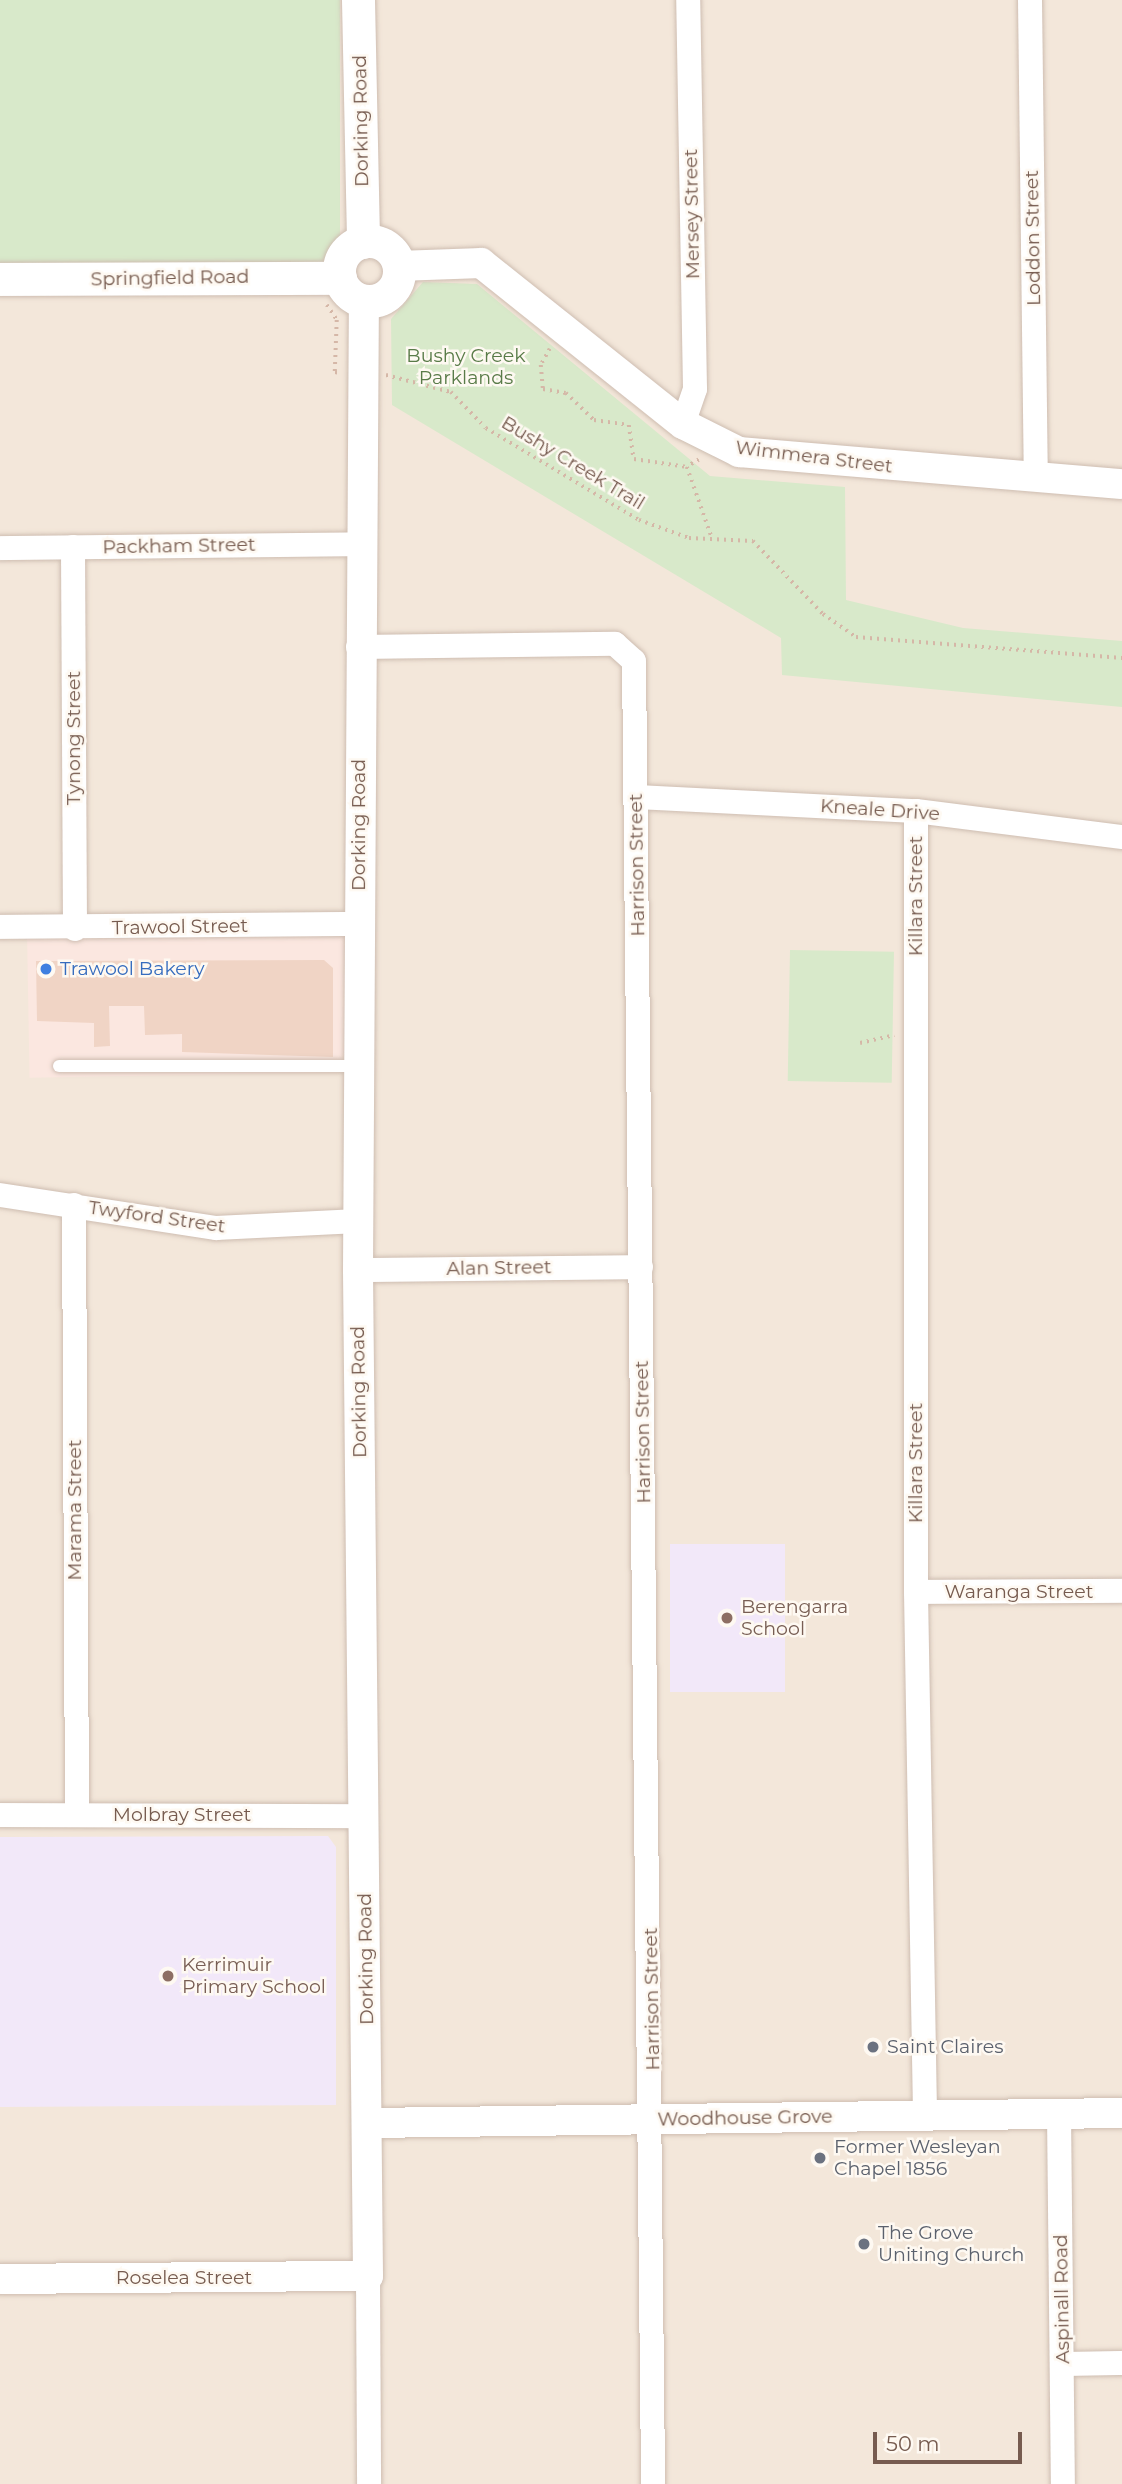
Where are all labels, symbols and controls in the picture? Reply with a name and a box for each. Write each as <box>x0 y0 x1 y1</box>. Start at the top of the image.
street label: Dorking Road <box>348 55 374 187</box>
street label: Mersey Street <box>679 149 705 279</box>
street label: Loddon Street <box>1020 170 1046 306</box>
street label: Springfield Road <box>90 265 250 291</box>
park label: Bushy Creek Parklands <box>406 345 526 389</box>
street label: Bushy Creek Trail <box>497 411 649 515</box>
street label: Wimmera Street <box>734 436 894 478</box>
street label: Packham Street <box>102 533 256 559</box>
street label: Tynong Street <box>63 671 85 805</box>
street label: Dorking Road <box>348 759 370 891</box>
street label: Harrison Street <box>624 793 650 937</box>
street label: Kneale Drive <box>819 794 941 826</box>
street label: Killara Street <box>905 836 927 956</box>
street label: Trawool Street <box>112 914 248 940</box>
place label: Trawool Bakery <box>60 958 205 980</box>
marker: Trawool Bakery <box>38 961 54 977</box>
street label: Twyford Street <box>87 1196 227 1238</box>
street label: Alan Street <box>446 1256 552 1280</box>
street label: Dorking Road <box>346 1326 372 1458</box>
street label: Harrison Street <box>630 1360 656 1504</box>
street label: Killara Street <box>905 1403 927 1523</box>
street label: Marama Street <box>64 1439 86 1581</box>
street label: Waranga Street <box>945 1581 1093 1603</box>
place label: Berengarra School <box>741 1596 848 1640</box>
marker: Berengarra School <box>719 1610 735 1626</box>
street label: Molbray Street <box>113 1804 251 1826</box>
street label: Dorking Road <box>353 1893 379 2025</box>
street label: Harrison Street <box>639 1927 665 2071</box>
place label: Kerrimuir Primary School <box>182 1954 326 1998</box>
marker: Kerrimuir Primary School <box>160 1968 176 1984</box>
place label: Saint Claires <box>887 2036 1004 2058</box>
marker: Saint Claires <box>865 2039 881 2055</box>
street label: Woodhouse Grove <box>657 2105 833 2131</box>
place label: Former Wesleyan Chapel 1856 <box>834 2136 1001 2180</box>
marker: Former Wesleyan Chapel 1856 <box>812 2150 828 2166</box>
place label: The Grove Uniting Church <box>878 2222 1024 2266</box>
street label: Aspinall Road <box>1049 2234 1075 2364</box>
marker: The Grove Uniting Church <box>856 2236 872 2252</box>
street label: Roselea Street <box>116 2267 252 2289</box>
scale bar <box>877 2418 1026 2462</box>
text: 50 m <box>886 2431 940 2456</box>

